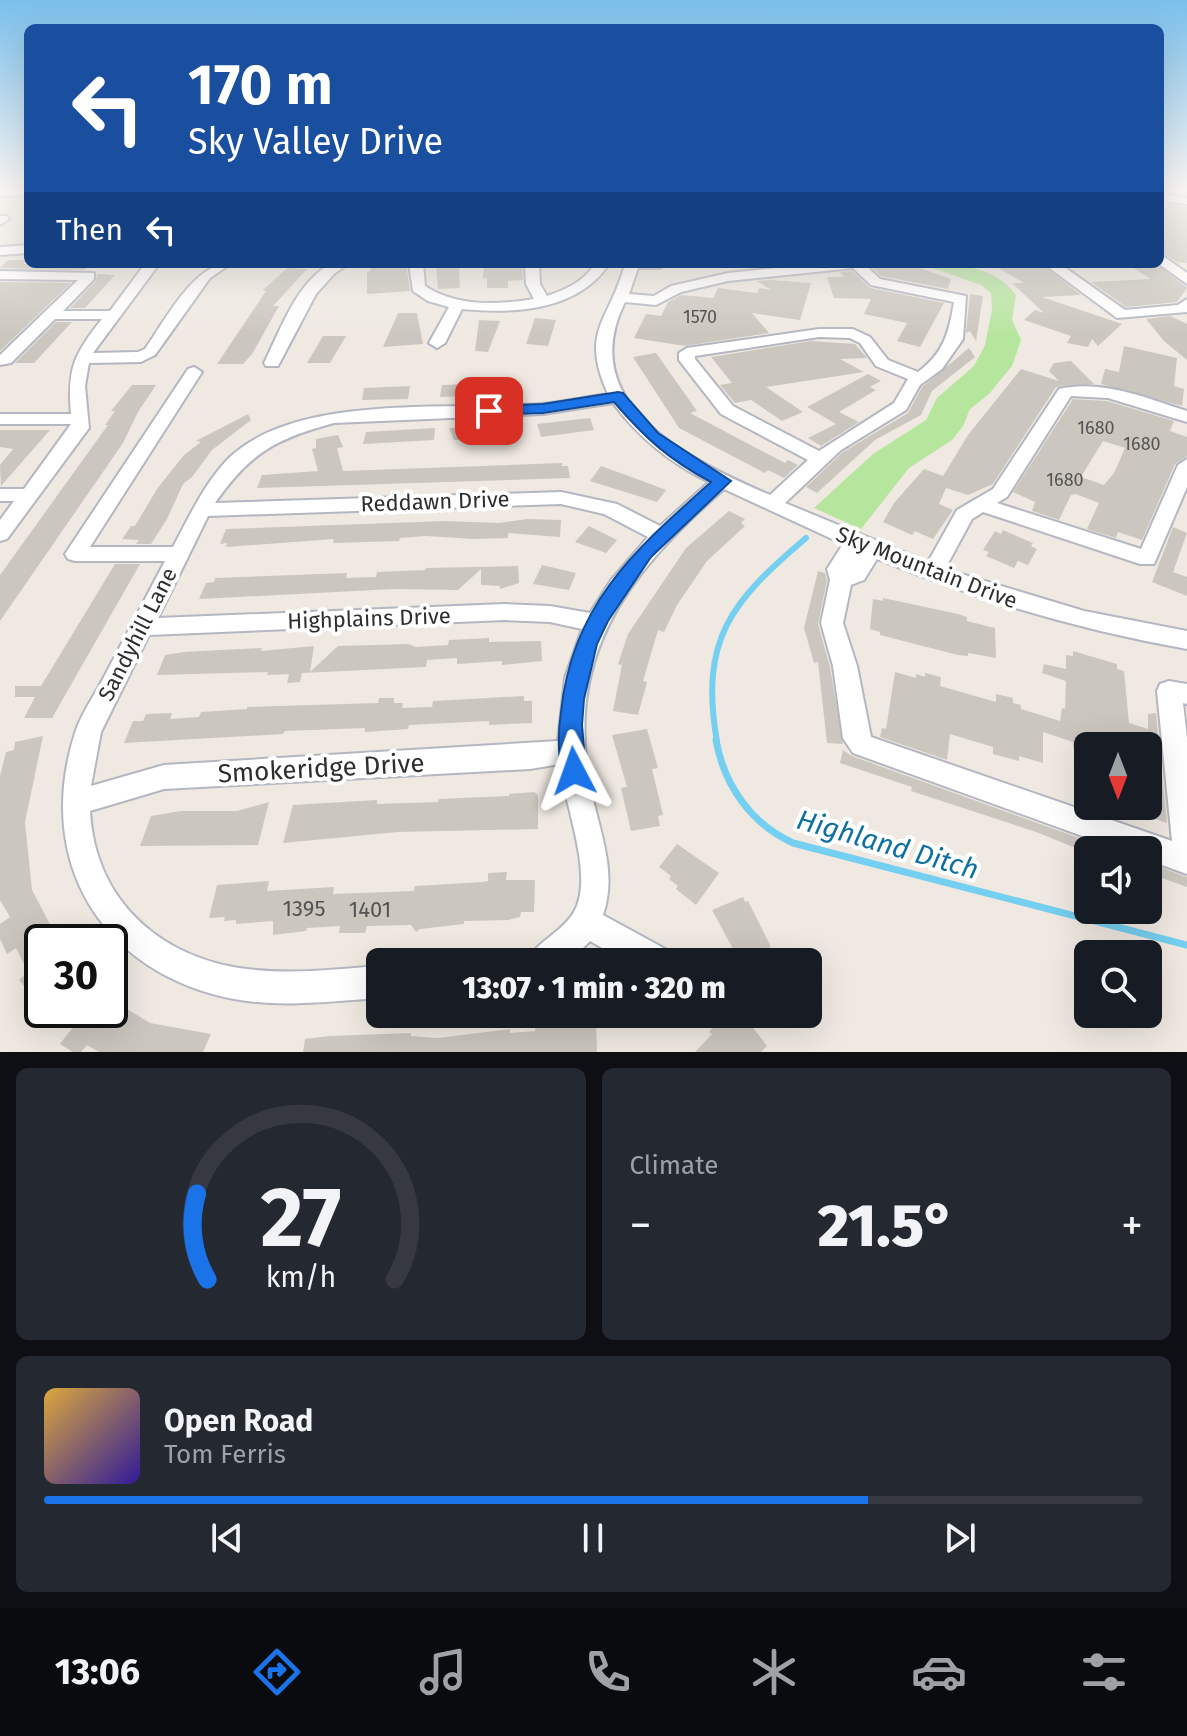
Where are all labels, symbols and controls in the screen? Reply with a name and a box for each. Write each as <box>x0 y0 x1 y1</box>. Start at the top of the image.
text: 170 m <box>188 52 333 119</box>
icon: left <box>56 56 160 160</box>
text: Sky Valley Drive <box>188 120 443 164</box>
icon: left <box>139 208 183 252</box>
text: Then <box>56 212 123 248</box>
house number: 1570 <box>683 306 717 328</box>
pin <box>455 377 523 445</box>
icon: arrive <box>467 389 511 433</box>
house number: 1680 <box>1077 417 1115 439</box>
house number: 1680 <box>1123 433 1161 455</box>
house number: 1680 <box>1046 469 1084 491</box>
street label: Reddawn Drive <box>360 485 510 518</box>
street label: Sky Mountain Drive <box>832 520 1021 614</box>
street label: Sandyhill Lane <box>92 563 183 706</box>
street label: Highplains Drive <box>287 602 451 635</box>
position arrow <box>532 729 616 813</box>
north arrow <box>1074 732 1162 820</box>
map controls <box>1074 732 1162 1028</box>
street label: Smokeridge Drive <box>217 748 425 789</box>
water label: Highland Ditch <box>793 803 983 886</box>
button: sound <box>1074 836 1162 924</box>
house number: 1395 <box>283 895 325 922</box>
house number: 1401 <box>349 896 391 923</box>
speed limit sign: 30 <box>24 924 128 1028</box>
button: search <box>1074 940 1162 1028</box>
text: 13:07 · 1 min · 320 m <box>462 970 726 1006</box>
text: Climate <box>630 1150 718 1181</box>
text: 27 <box>260 1168 341 1268</box>
text: 21.5° <box>818 1190 955 1262</box>
text: − <box>630 1199 652 1252</box>
text: + <box>1121 1199 1143 1252</box>
text: km/h <box>265 1260 336 1295</box>
text: Open Road <box>164 1403 313 1439</box>
text: Tom Ferris <box>164 1439 286 1470</box>
icon: previous <box>205 1516 249 1560</box>
icon: pause <box>571 1516 615 1560</box>
icon: next <box>938 1516 982 1560</box>
icon: directions <box>249 1644 305 1700</box>
icon: music <box>415 1644 471 1700</box>
icon: phone <box>580 1644 636 1700</box>
icon: climate <box>746 1644 802 1700</box>
icon: car <box>911 1644 967 1700</box>
icon: filters <box>1076 1644 1132 1700</box>
text: 13:06 <box>55 1650 140 1694</box>

